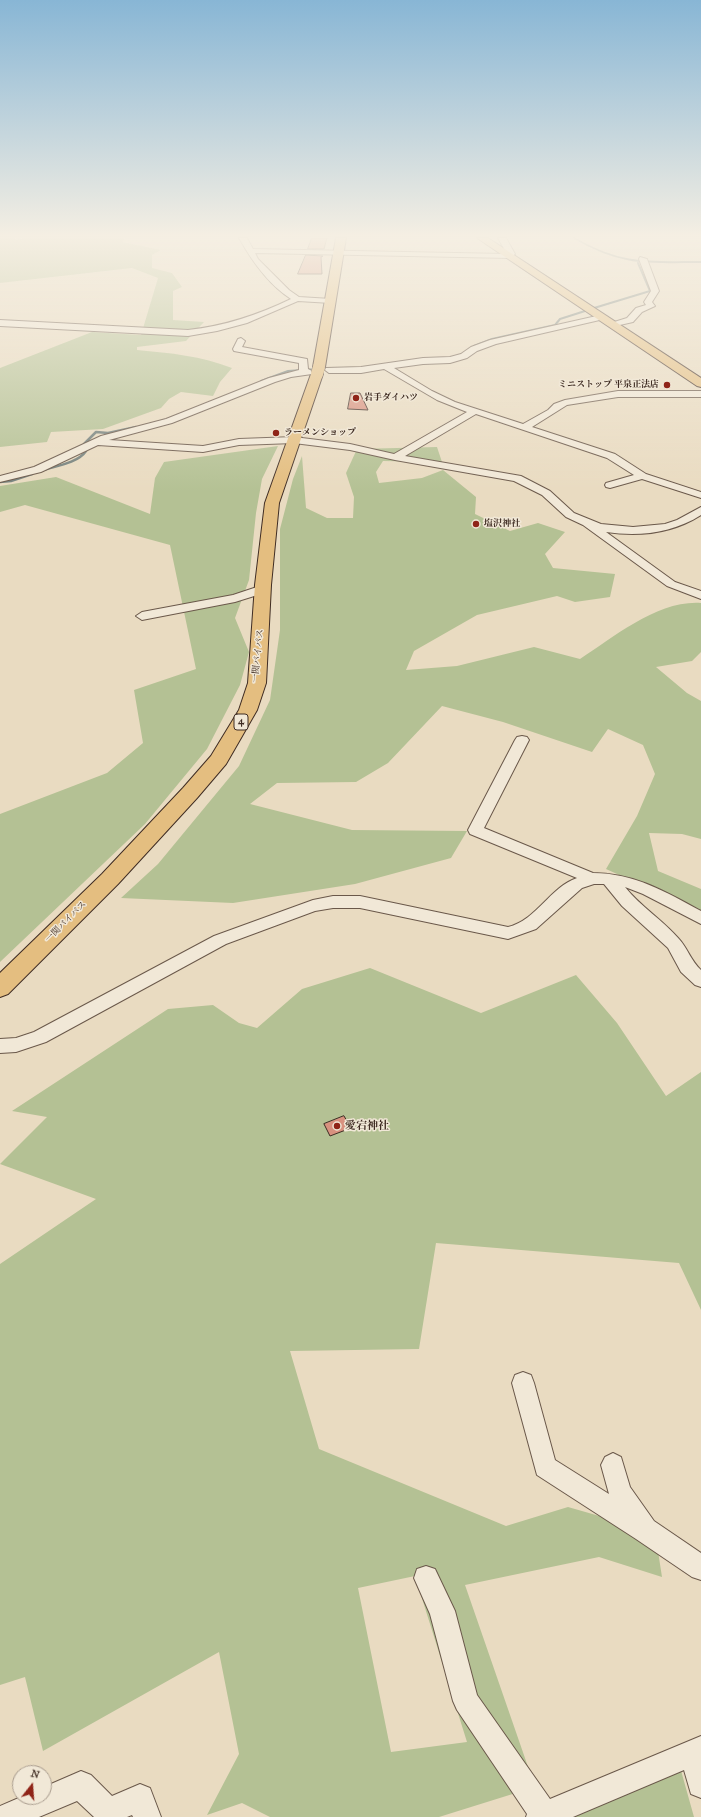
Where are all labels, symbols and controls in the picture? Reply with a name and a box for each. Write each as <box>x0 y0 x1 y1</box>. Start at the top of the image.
place label: ミニストップ 平泉正法店 <box>558 380 659 390</box>
marker: ミニストップ 平泉正法店 <box>662 380 672 390</box>
marker: 岩手ダイハツ <box>351 393 361 403</box>
place label: 岩手ダイハツ <box>364 393 418 403</box>
marker: ラーメンショップ <box>271 428 281 438</box>
place label: ラーメンショップ <box>284 428 356 438</box>
marker: 塩沢神社 <box>471 519 481 529</box>
place label: 塩沢神社 <box>484 519 520 529</box>
street label: 一関バイパス <box>250 629 266 683</box>
road number: 4 <box>234 714 248 730</box>
street label: 一関バイパス <box>43 899 89 945</box>
place label: 愛宕神社 <box>345 1119 389 1133</box>
marker: 愛宕神社 <box>332 1121 342 1131</box>
north arrow <box>12 1765 52 1805</box>
text: N <box>29 1767 41 1781</box>

